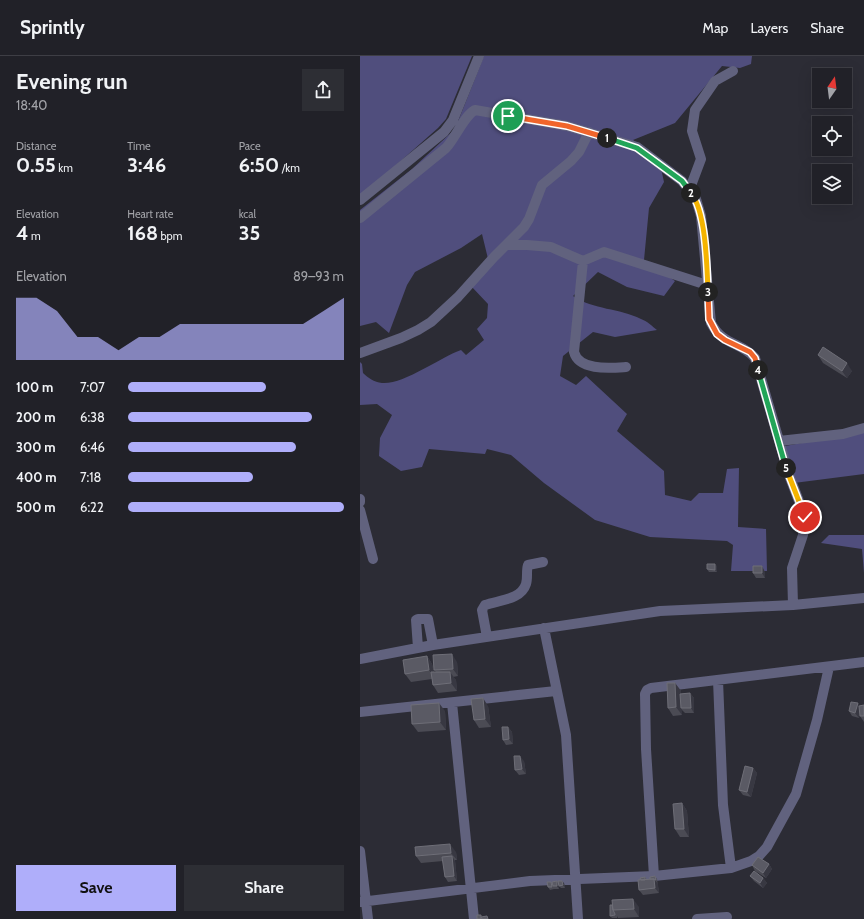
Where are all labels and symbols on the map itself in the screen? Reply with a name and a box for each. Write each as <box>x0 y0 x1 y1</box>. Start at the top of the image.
north arrow <box>812 68 852 108</box>
pin <box>491 99 525 133</box>
pin: 1 <box>597 128 617 148</box>
pin: 2 <box>681 183 701 203</box>
pin: 3 <box>698 282 718 302</box>
pin: 4 <box>748 360 768 380</box>
pin: 5 <box>776 458 796 478</box>
pin <box>788 500 822 534</box>

